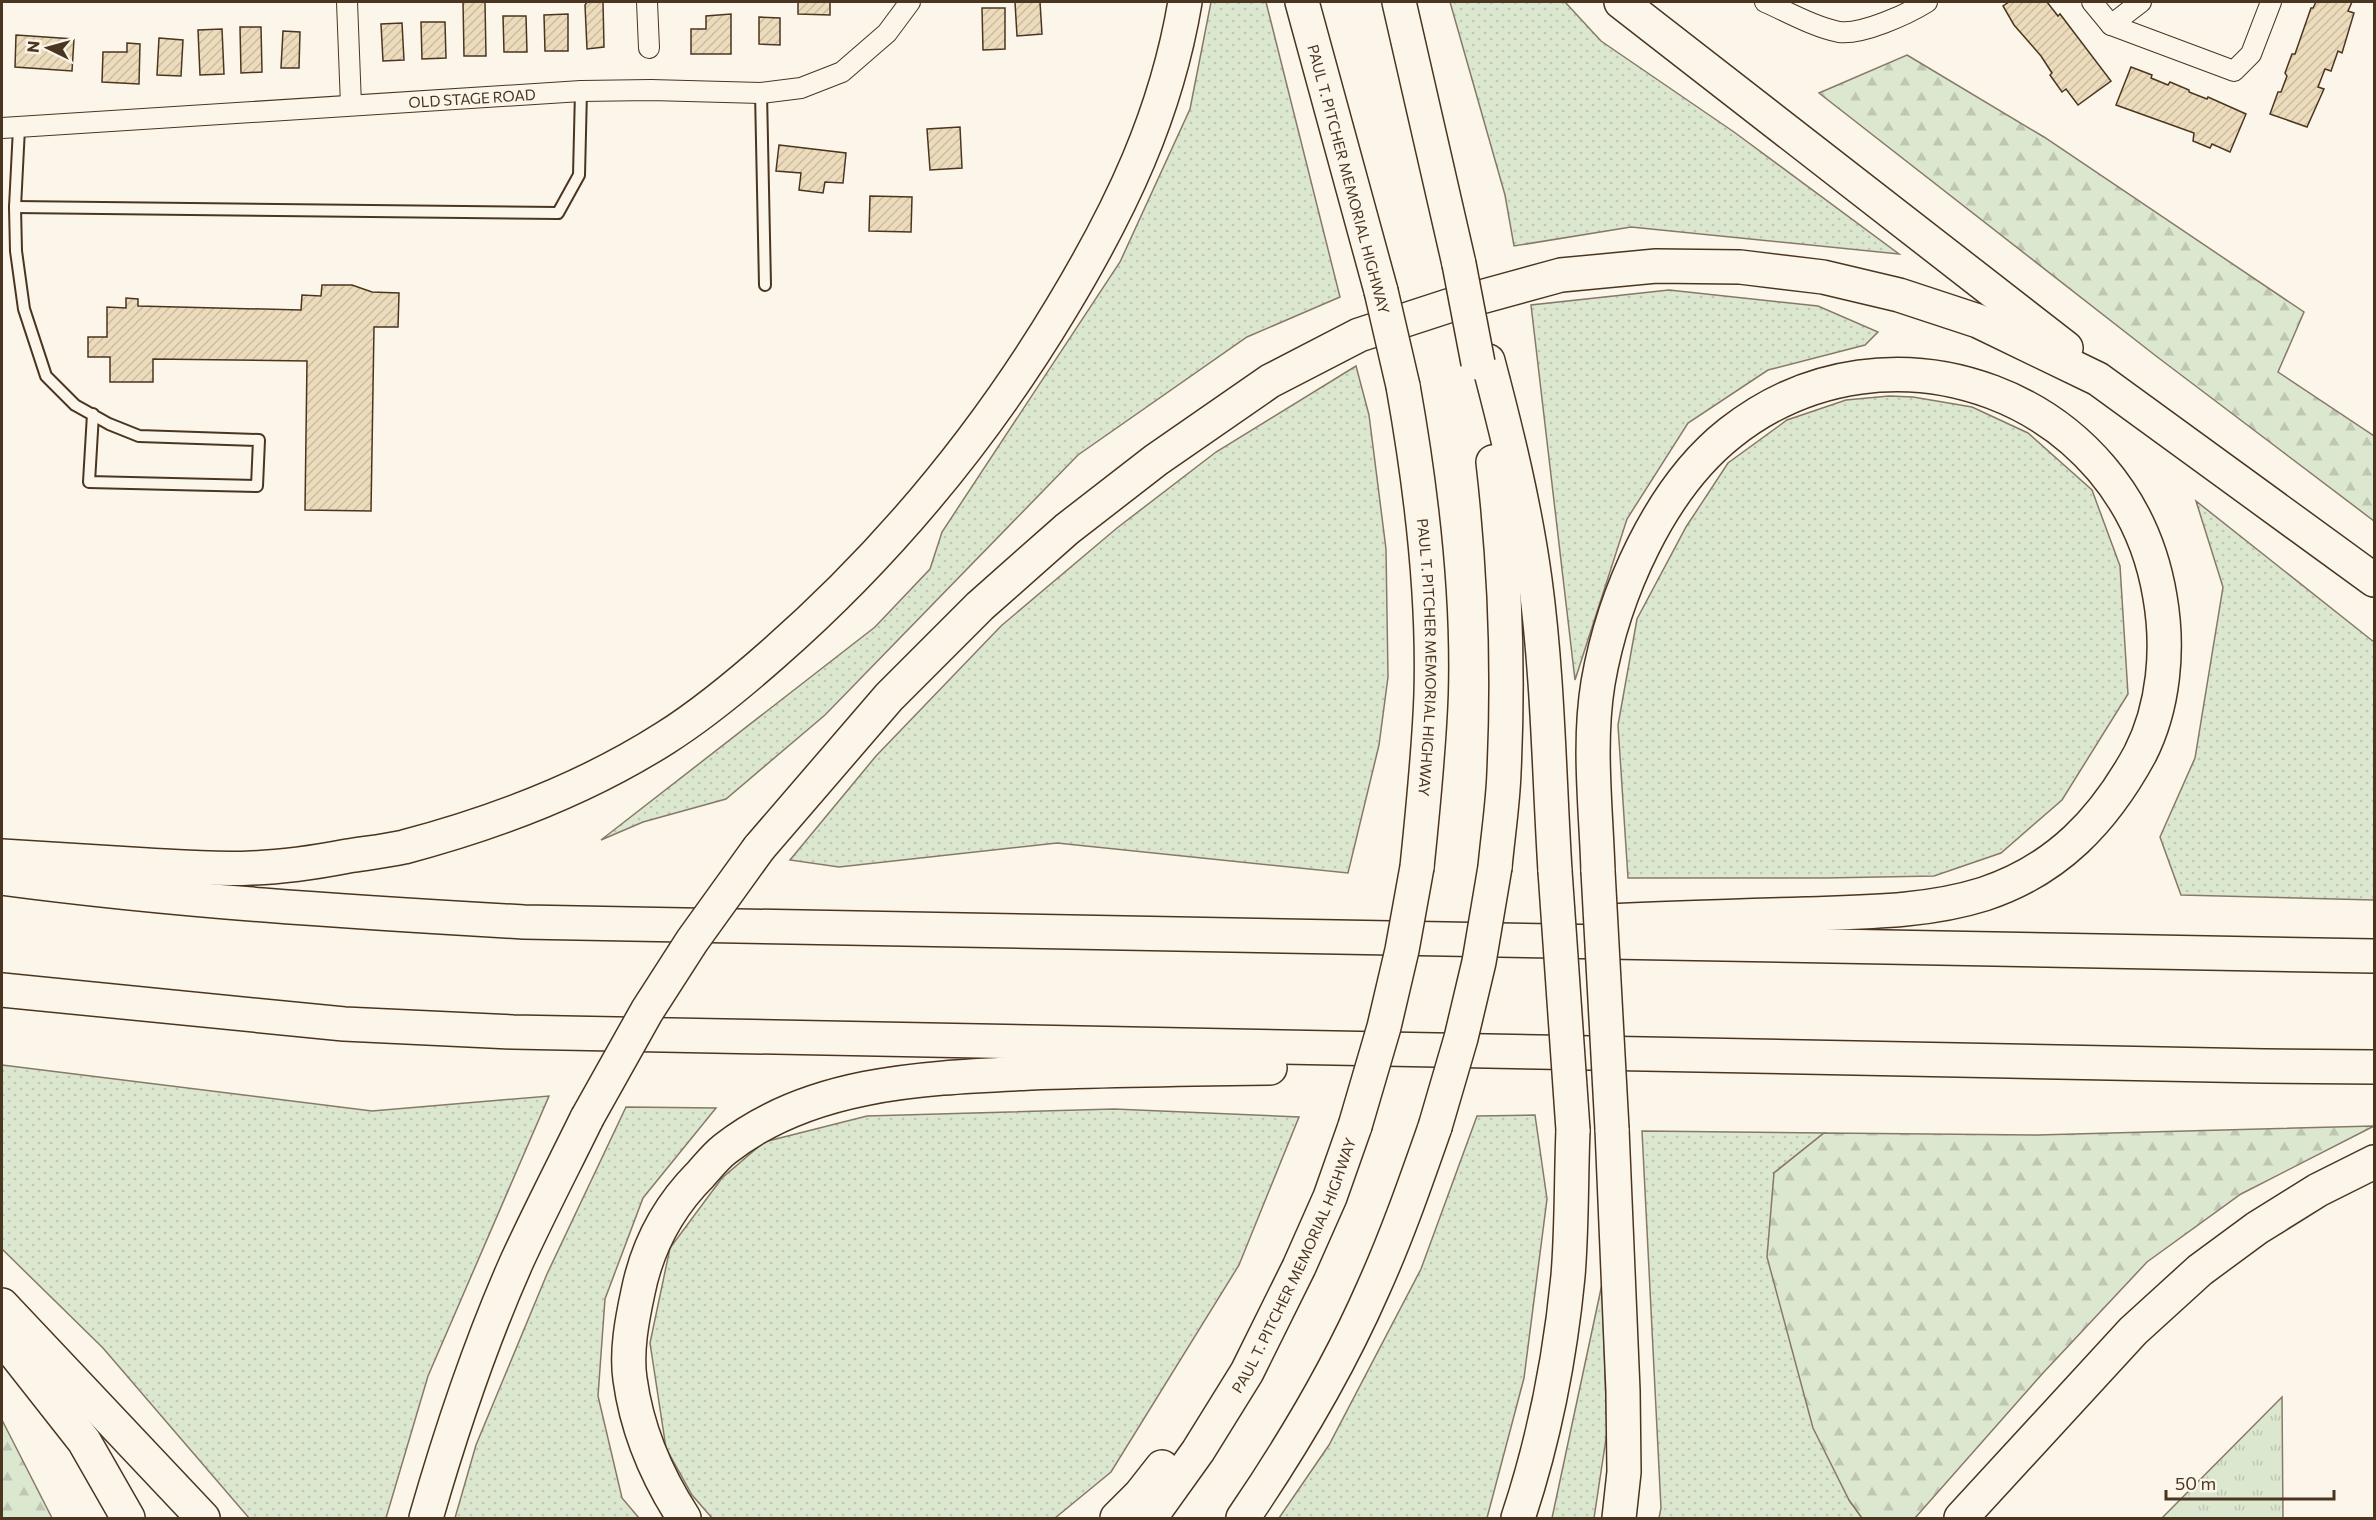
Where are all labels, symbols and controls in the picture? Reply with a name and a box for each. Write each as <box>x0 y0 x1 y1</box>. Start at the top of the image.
north arrow <box>18 18 78 78</box>
text: N <box>23 40 43 53</box>
street label: PAUL T. PITCHER MEMORIAL HIGHWAY <box>1304 42 1394 316</box>
street label: OLD STAGE ROAD <box>408 85 536 111</box>
street label: PAUL T. PITCHER MEMORIAL HIGHWAY <box>1414 517 1440 797</box>
street label: PAUL T. PITCHER MEMORIAL HIGHWAY <box>1227 1135 1359 1396</box>
scale bar <box>2166 1463 2334 1501</box>
text: 50 m <box>2175 1472 2216 1494</box>

